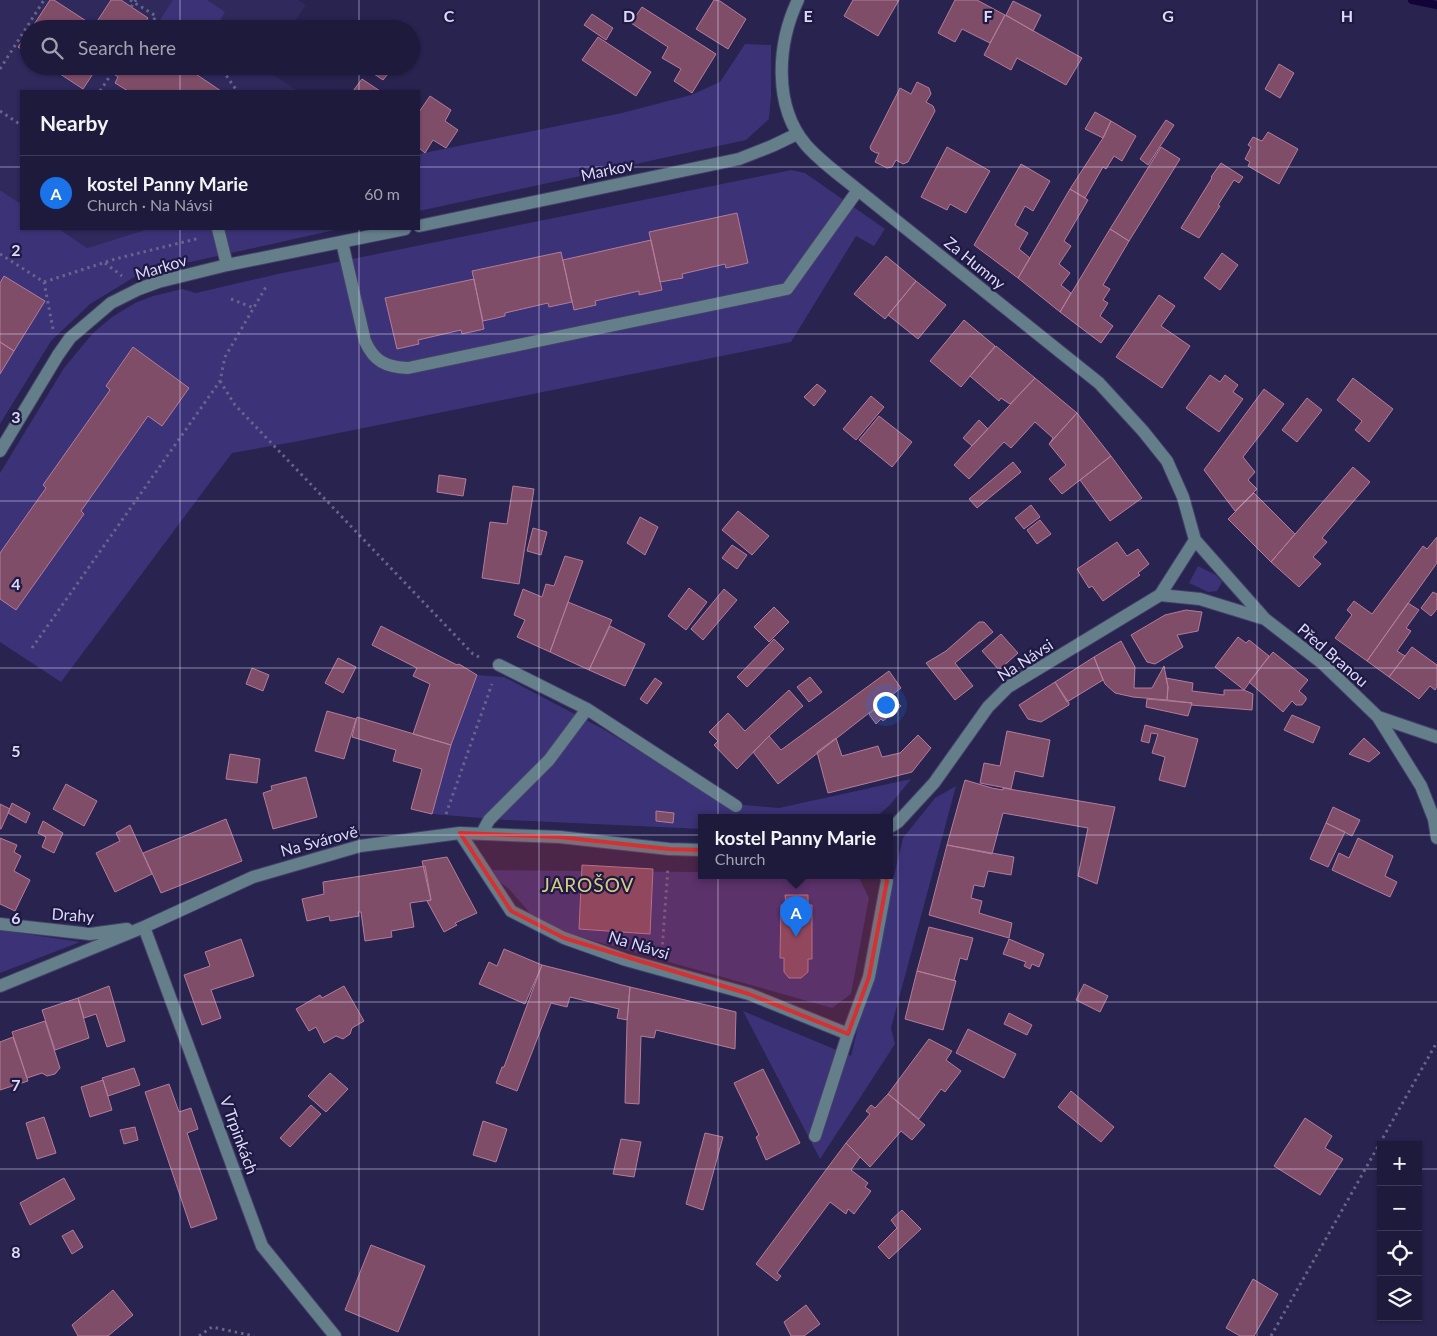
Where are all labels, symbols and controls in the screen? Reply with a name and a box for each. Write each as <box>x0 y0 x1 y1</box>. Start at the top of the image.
text: C <box>444 6 455 25</box>
text: D <box>623 6 635 25</box>
text: E <box>803 6 813 25</box>
text: F <box>983 6 993 25</box>
text: G <box>1162 6 1174 25</box>
text: H <box>1341 6 1353 25</box>
search box <box>20 20 420 75</box>
icon: search <box>38 34 66 62</box>
text: Search here <box>78 36 176 59</box>
text: Nearby <box>40 110 108 135</box>
street label: Markov <box>579 155 636 184</box>
text: kostel Panny Marie <box>87 172 248 195</box>
text: A <box>50 184 62 203</box>
text: 60 m <box>364 184 400 203</box>
text: Church · Na Návsi <box>87 195 213 214</box>
street label: Za Humny <box>941 232 1010 293</box>
text: 2 <box>11 240 21 259</box>
street label: Markov <box>133 249 190 283</box>
text: 3 <box>11 407 21 426</box>
text: 4 <box>11 574 21 593</box>
street label: Před Branou <box>1294 619 1372 690</box>
street label: Na Návsi <box>993 635 1056 685</box>
your location <box>873 692 899 718</box>
text: 5 <box>11 741 21 760</box>
popup <box>698 814 893 879</box>
street label: Na Svárově <box>278 821 360 860</box>
text: kostel Panny Marie <box>715 826 876 849</box>
text: Church <box>715 849 765 868</box>
district label: JAROŠOV <box>542 873 634 896</box>
pin: A <box>780 896 812 937</box>
street label: Drahy <box>51 904 96 926</box>
text: 6 <box>11 908 21 927</box>
street label: Na Návsi <box>606 926 672 963</box>
text: 7 <box>11 1075 21 1094</box>
street label: V Trpinkách <box>217 1093 262 1177</box>
map controls <box>1377 1141 1422 1321</box>
button: + <box>1377 1141 1422 1186</box>
button: − <box>1377 1186 1422 1231</box>
button: locate <box>1377 1231 1422 1276</box>
text: 8 <box>11 1242 21 1261</box>
button: layers <box>1377 1276 1422 1321</box>

